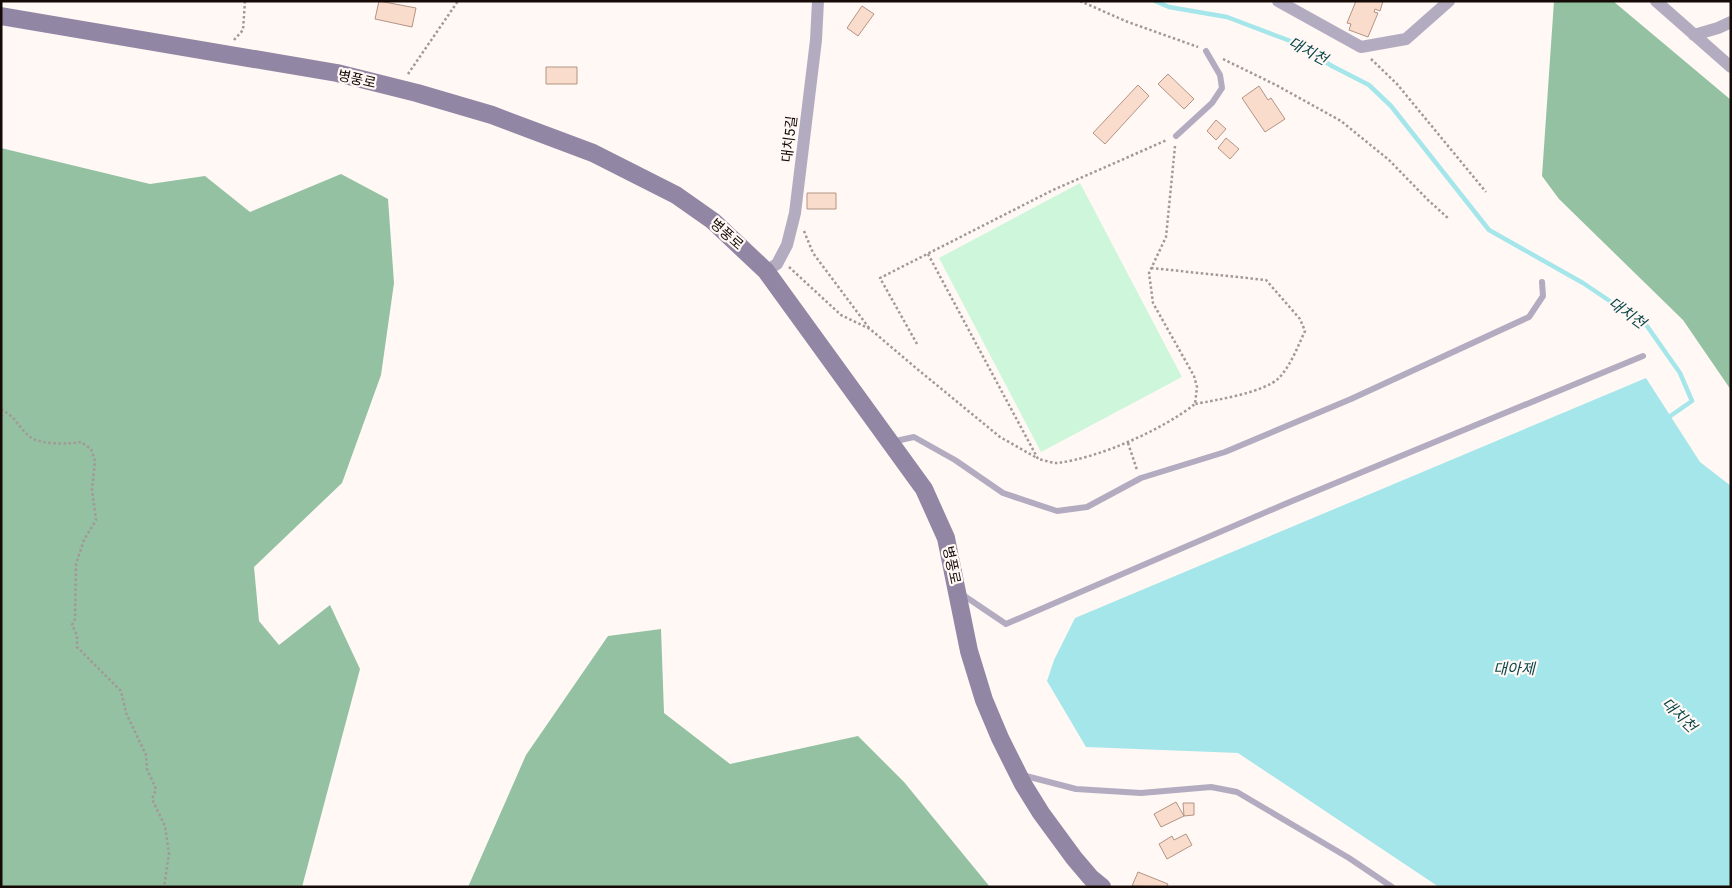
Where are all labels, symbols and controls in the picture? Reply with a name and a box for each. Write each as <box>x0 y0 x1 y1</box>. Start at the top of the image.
water label: 대치천 <box>1285 33 1332 70</box>
street label: 병풍로 <box>336 67 378 91</box>
street label: 대치5길 <box>778 115 800 163</box>
street label: 병풍로 <box>707 215 747 253</box>
water label: 대치천 <box>1605 294 1651 334</box>
street label: 병풍로 <box>940 544 964 586</box>
water label: 대아제 <box>1493 660 1537 678</box>
water label: 대치천 <box>1658 694 1702 737</box>

